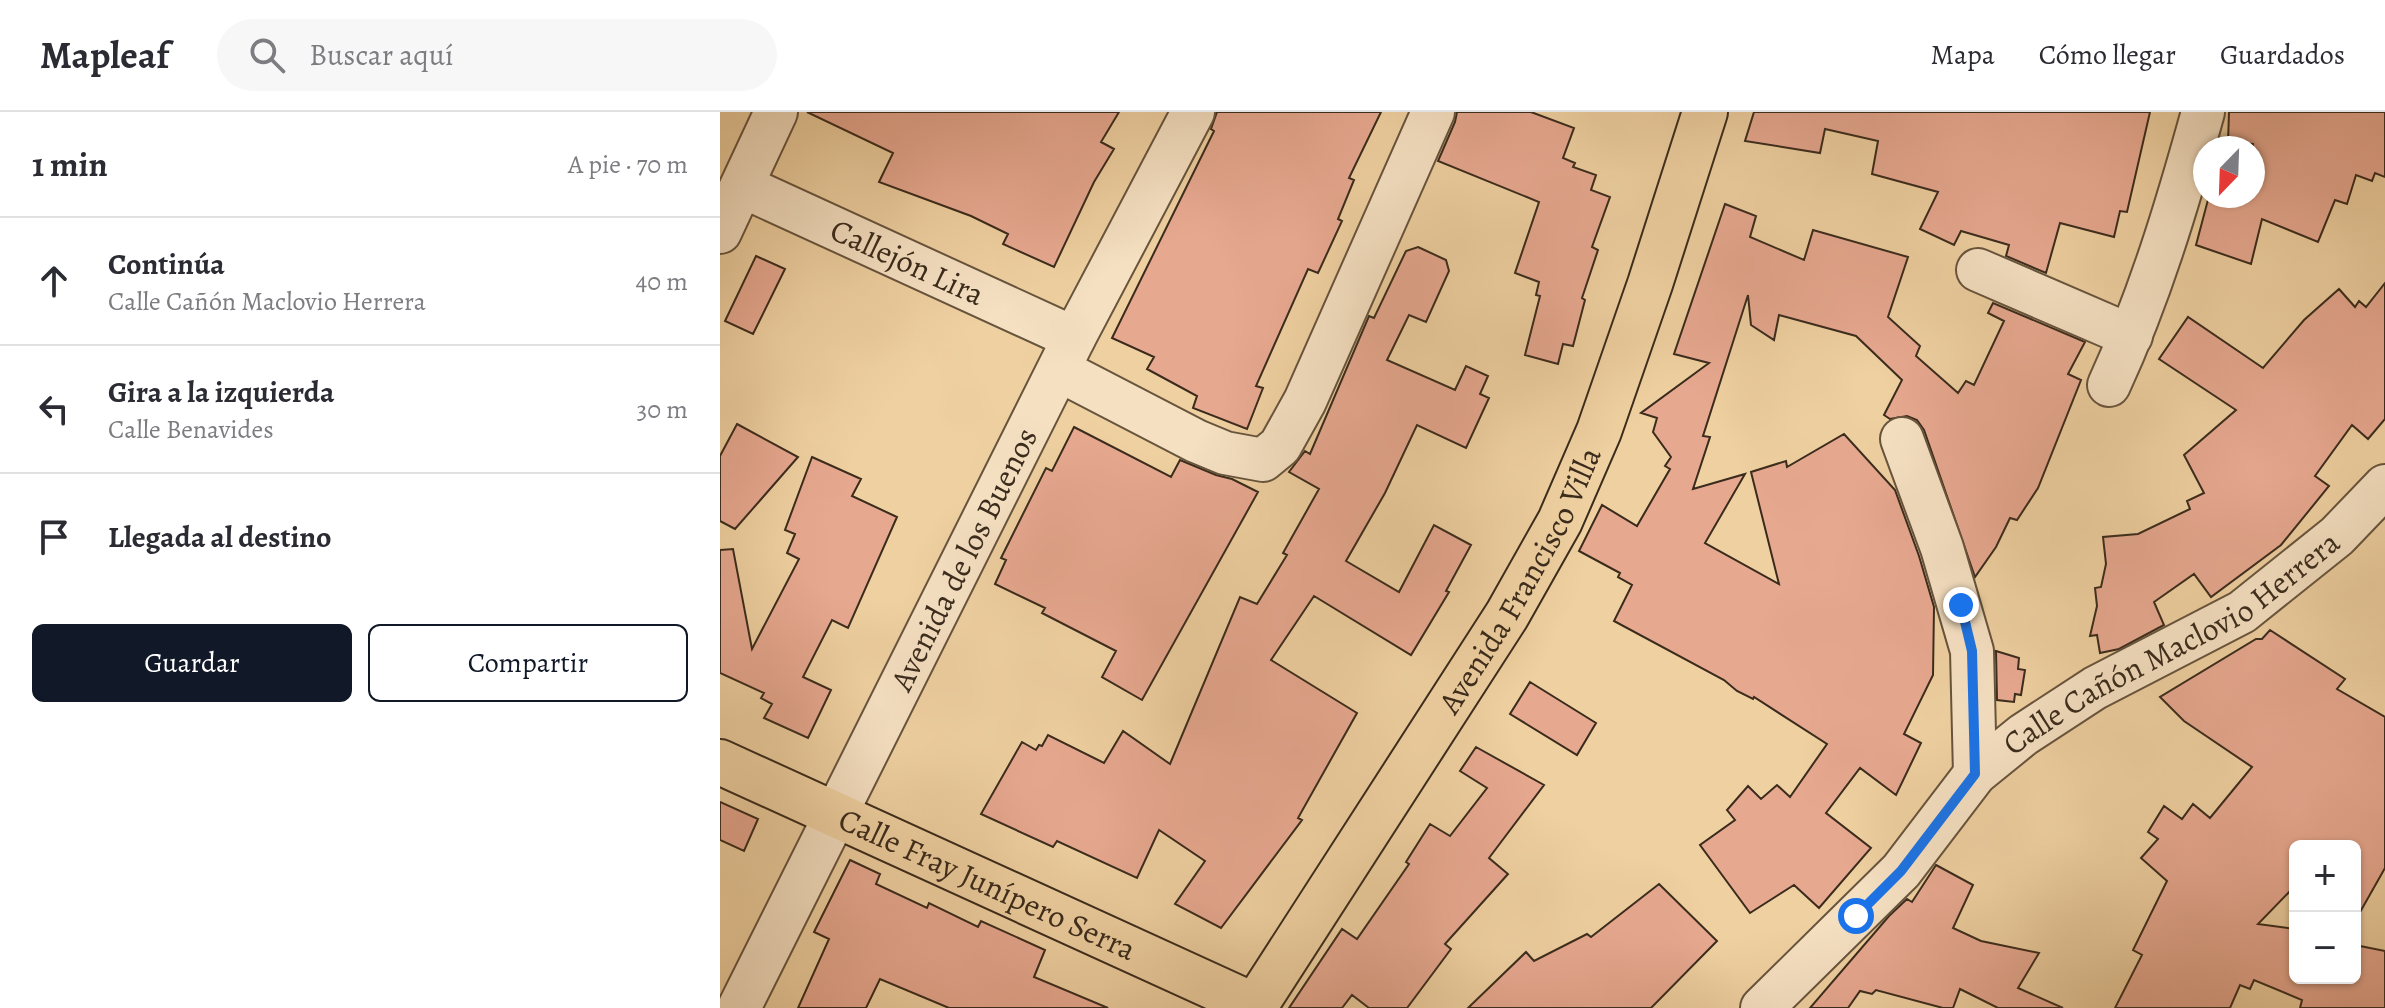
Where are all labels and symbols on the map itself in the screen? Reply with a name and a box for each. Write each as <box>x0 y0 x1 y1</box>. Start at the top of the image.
north arrow <box>2193 136 2265 208</box>
street label: Callejón Lira <box>823 207 992 316</box>
street label: Avenida de los Buenos <box>879 420 1048 699</box>
street label: Avenida Francisco Villa <box>1427 440 1612 723</box>
street label: Calle Cañón Maclovio Herrera <box>1993 520 2349 765</box>
route end <box>1943 587 1979 623</box>
street label: Calle Fray Junípero Serra <box>832 797 1143 971</box>
route start <box>1838 898 1874 934</box>

